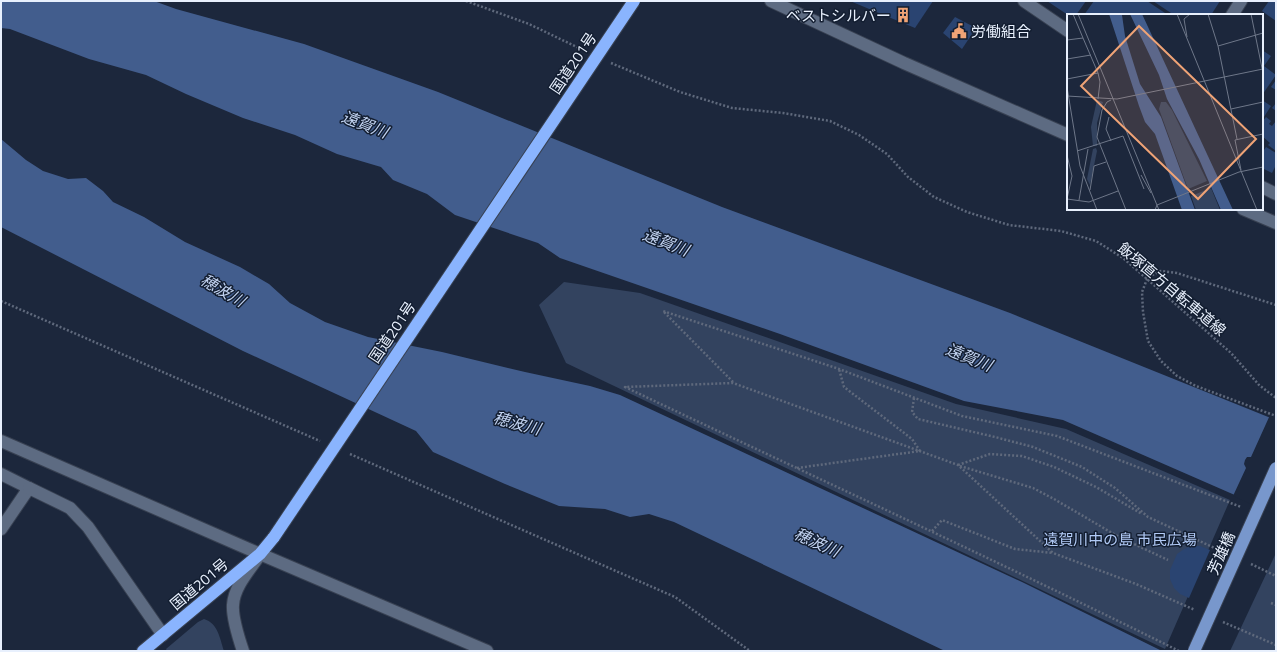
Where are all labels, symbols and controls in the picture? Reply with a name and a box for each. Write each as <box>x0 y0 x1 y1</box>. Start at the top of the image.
place label: ベストシルバー <box>786 4 891 27</box>
building icon: ベストシルバー <box>894 6 912 24</box>
inset map <box>1067 14 1263 210</box>
place label: 労働組合 <box>971 20 1031 43</box>
public building icon: 労働組合 <box>950 22 968 40</box>
street label: 国道201号 <box>544 27 602 99</box>
water label: 遠賀川 <box>338 104 394 145</box>
water label: 遠賀川 <box>639 222 695 263</box>
street label: 飯塚直方自転車道線 <box>1113 237 1231 341</box>
water label: 穂波川 <box>196 268 252 313</box>
street label: 国道201号 <box>363 296 421 368</box>
water label: 遠賀川 <box>942 337 998 378</box>
water label: 穂波川 <box>491 405 545 441</box>
water label: 穂波川 <box>790 521 846 564</box>
park label: 遠賀川中の島 市民広場 <box>1043 528 1197 551</box>
street label: 芳雄橋 <box>1201 528 1241 578</box>
street label: 国道201号 <box>165 553 233 615</box>

